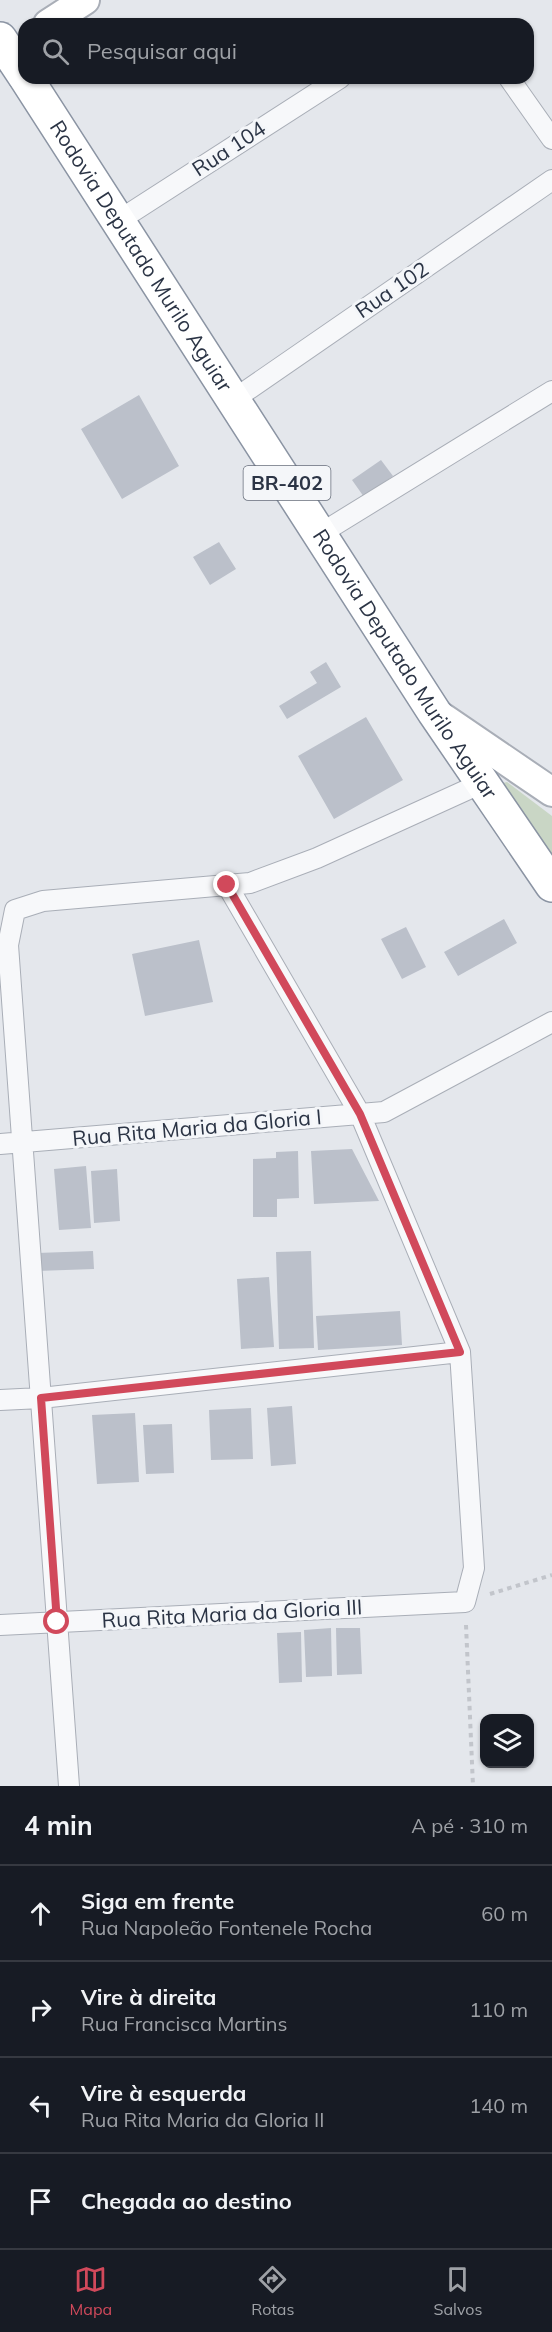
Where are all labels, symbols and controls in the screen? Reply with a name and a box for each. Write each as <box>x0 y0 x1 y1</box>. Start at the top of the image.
search box <box>18 18 534 84</box>
icon: search <box>39 35 72 68</box>
text: Pesquisar aqui <box>87 37 237 65</box>
street label: Rodovia Deputado Murilo Aguiar <box>45 115 239 397</box>
street label: Rua 104 <box>187 115 270 182</box>
street label: Rua 102 <box>350 255 433 323</box>
road number: BR-402 <box>244 466 330 500</box>
street label: Rodovia Deputado Murilo Aguiar <box>308 524 504 804</box>
route end <box>213 871 239 897</box>
street label: Rua Rita Maria da Gloria I <box>71 1103 323 1151</box>
street label: Rua Rita Maria da Gloria III <box>101 1593 363 1633</box>
route start <box>43 1608 69 1634</box>
map controls <box>480 1714 534 1768</box>
button: layers <box>480 1714 534 1768</box>
text: 4 min <box>24 1809 93 1842</box>
text: A pé · 310 m <box>411 1813 528 1838</box>
text: Siga em frente <box>81 1887 234 1915</box>
icon: ahead <box>24 1897 57 1930</box>
text: 60 m <box>481 1901 528 1926</box>
text: Rua Napoleão Fontenele Rocha <box>81 1915 372 1940</box>
text: Vire à direita <box>81 1983 216 2011</box>
icon: right <box>24 1993 57 2026</box>
text: 110 m <box>469 1997 528 2022</box>
text: Rua Francisca Martins <box>81 2011 288 2036</box>
text: Vire à esquerda <box>81 2079 246 2107</box>
icon: left <box>24 2089 57 2122</box>
text: 140 m <box>469 2093 528 2118</box>
text: Rua Rita Maria da Gloria II <box>81 2107 324 2132</box>
icon: arrive <box>24 2185 57 2218</box>
text: Chegada ao destino <box>81 2187 292 2215</box>
tab: Mapa <box>70 2263 112 2319</box>
tab: Rotas <box>251 2263 294 2319</box>
tab: Salvos <box>434 2263 482 2319</box>

